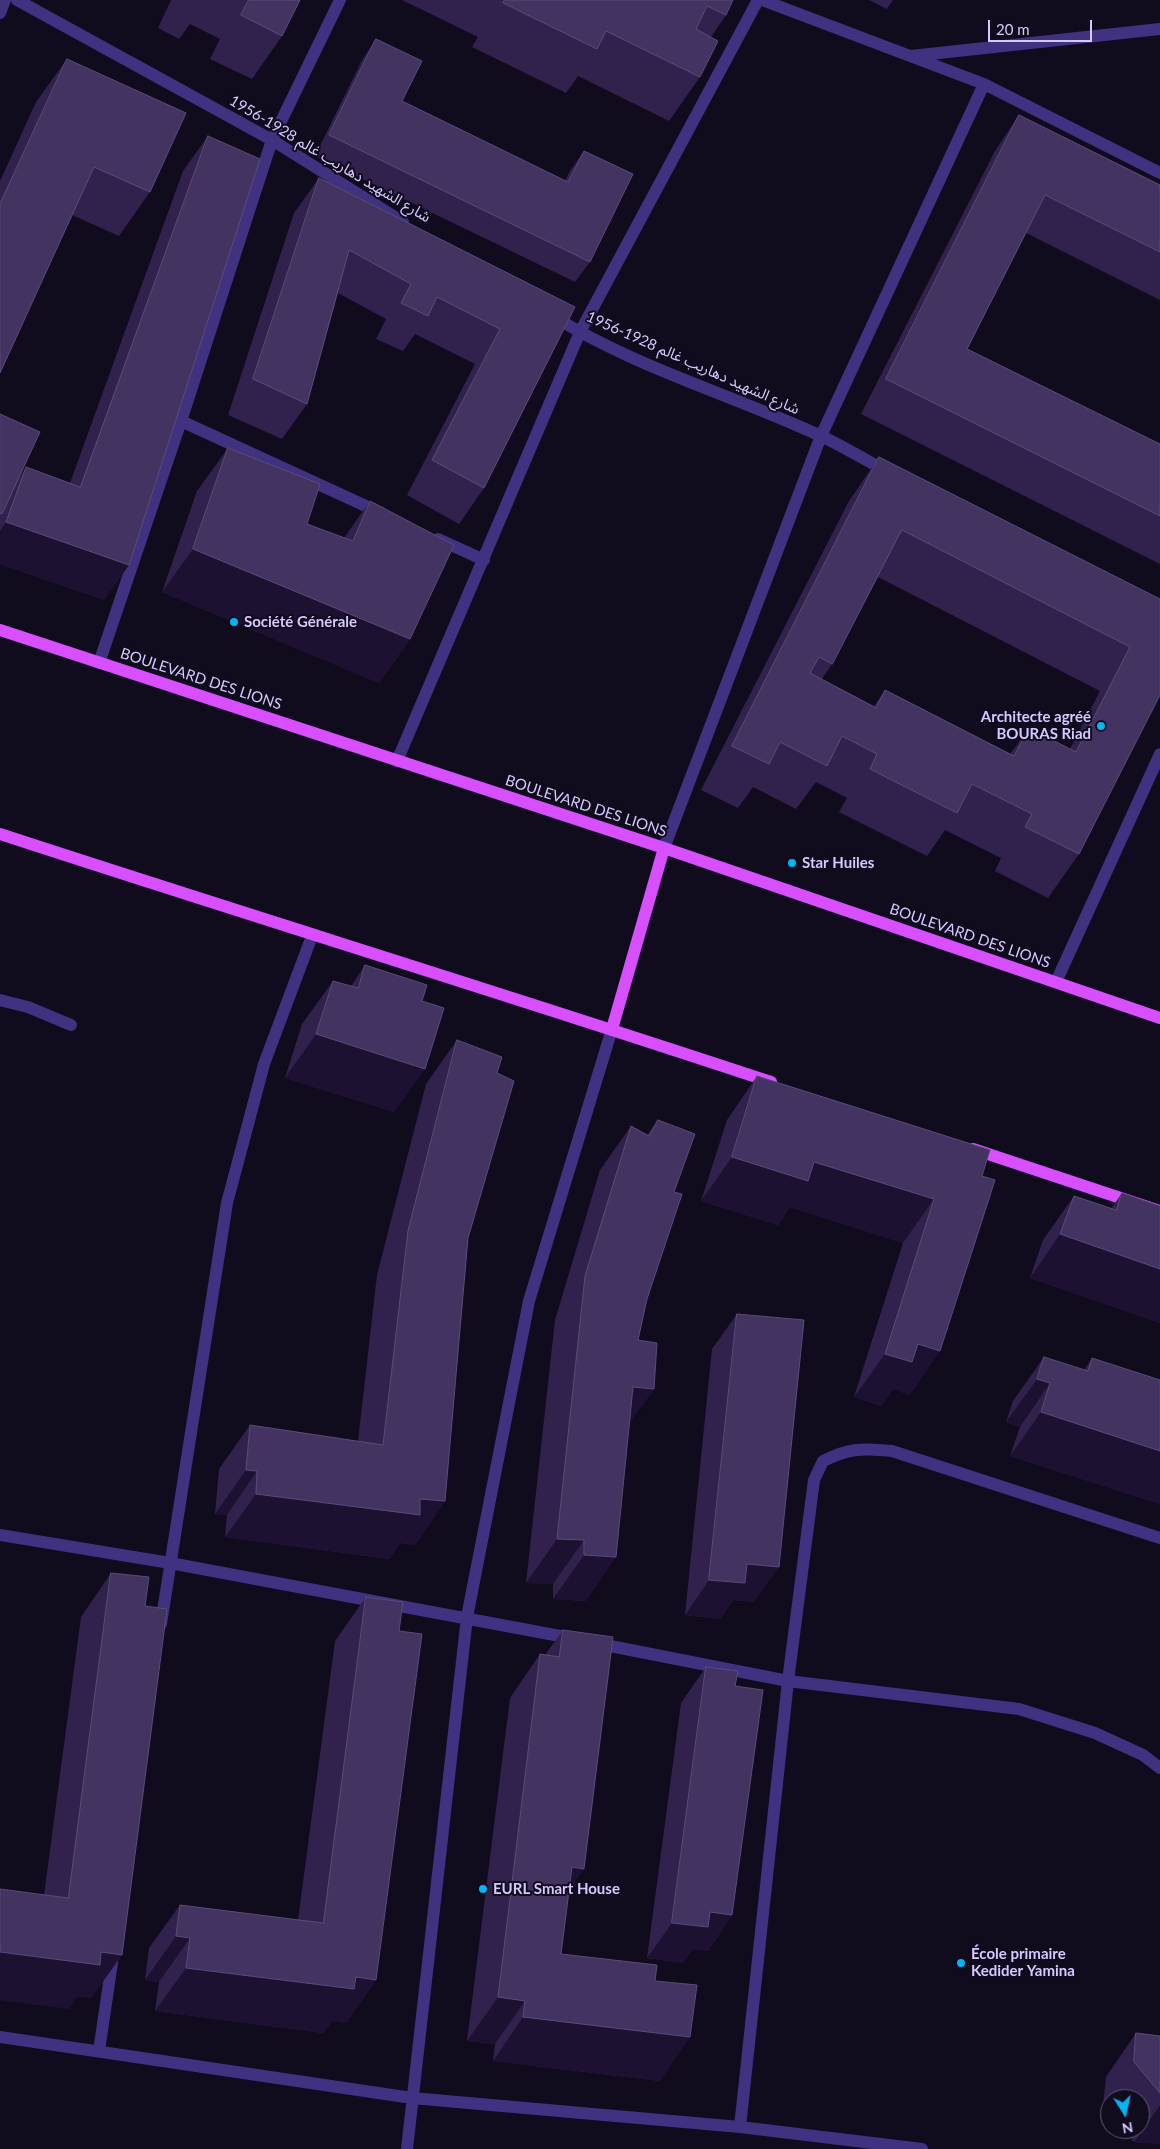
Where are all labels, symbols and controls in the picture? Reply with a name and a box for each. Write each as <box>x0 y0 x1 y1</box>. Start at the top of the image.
scale bar <box>990 10 1094 42</box>
text: 20 m <box>996 20 1030 38</box>
street label: شارع الشهيد دهاريب غالم 1928-1956 <box>226 92 434 226</box>
street label: شارع الشهيد دهاريب غالم 1928-1956 <box>584 308 802 418</box>
place label: Société Générale <box>244 613 357 631</box>
marker: Société Générale <box>228 616 240 628</box>
street label: BOULEVARD DES LIONS <box>118 644 284 714</box>
place label: Architecte agréé BOURAS Riad <box>981 708 1091 743</box>
marker: Architecte agréé BOURAS Riad <box>1095 720 1107 732</box>
street label: BOULEVARD DES LIONS <box>503 771 669 841</box>
place label: Star Huiles <box>802 854 874 872</box>
marker: Star Huiles <box>786 857 798 869</box>
street label: BOULEVARD DES LIONS <box>887 900 1053 972</box>
place label: EURL Smart House <box>493 1880 620 1898</box>
marker: EURL Smart House <box>477 1883 489 1895</box>
place label: École primaire Kedider Yamina <box>971 1945 1075 1980</box>
marker: École primaire Kedider Yamina <box>955 1957 967 1969</box>
north arrow <box>1100 2089 1150 2139</box>
text: N <box>1121 2119 1134 2138</box>

